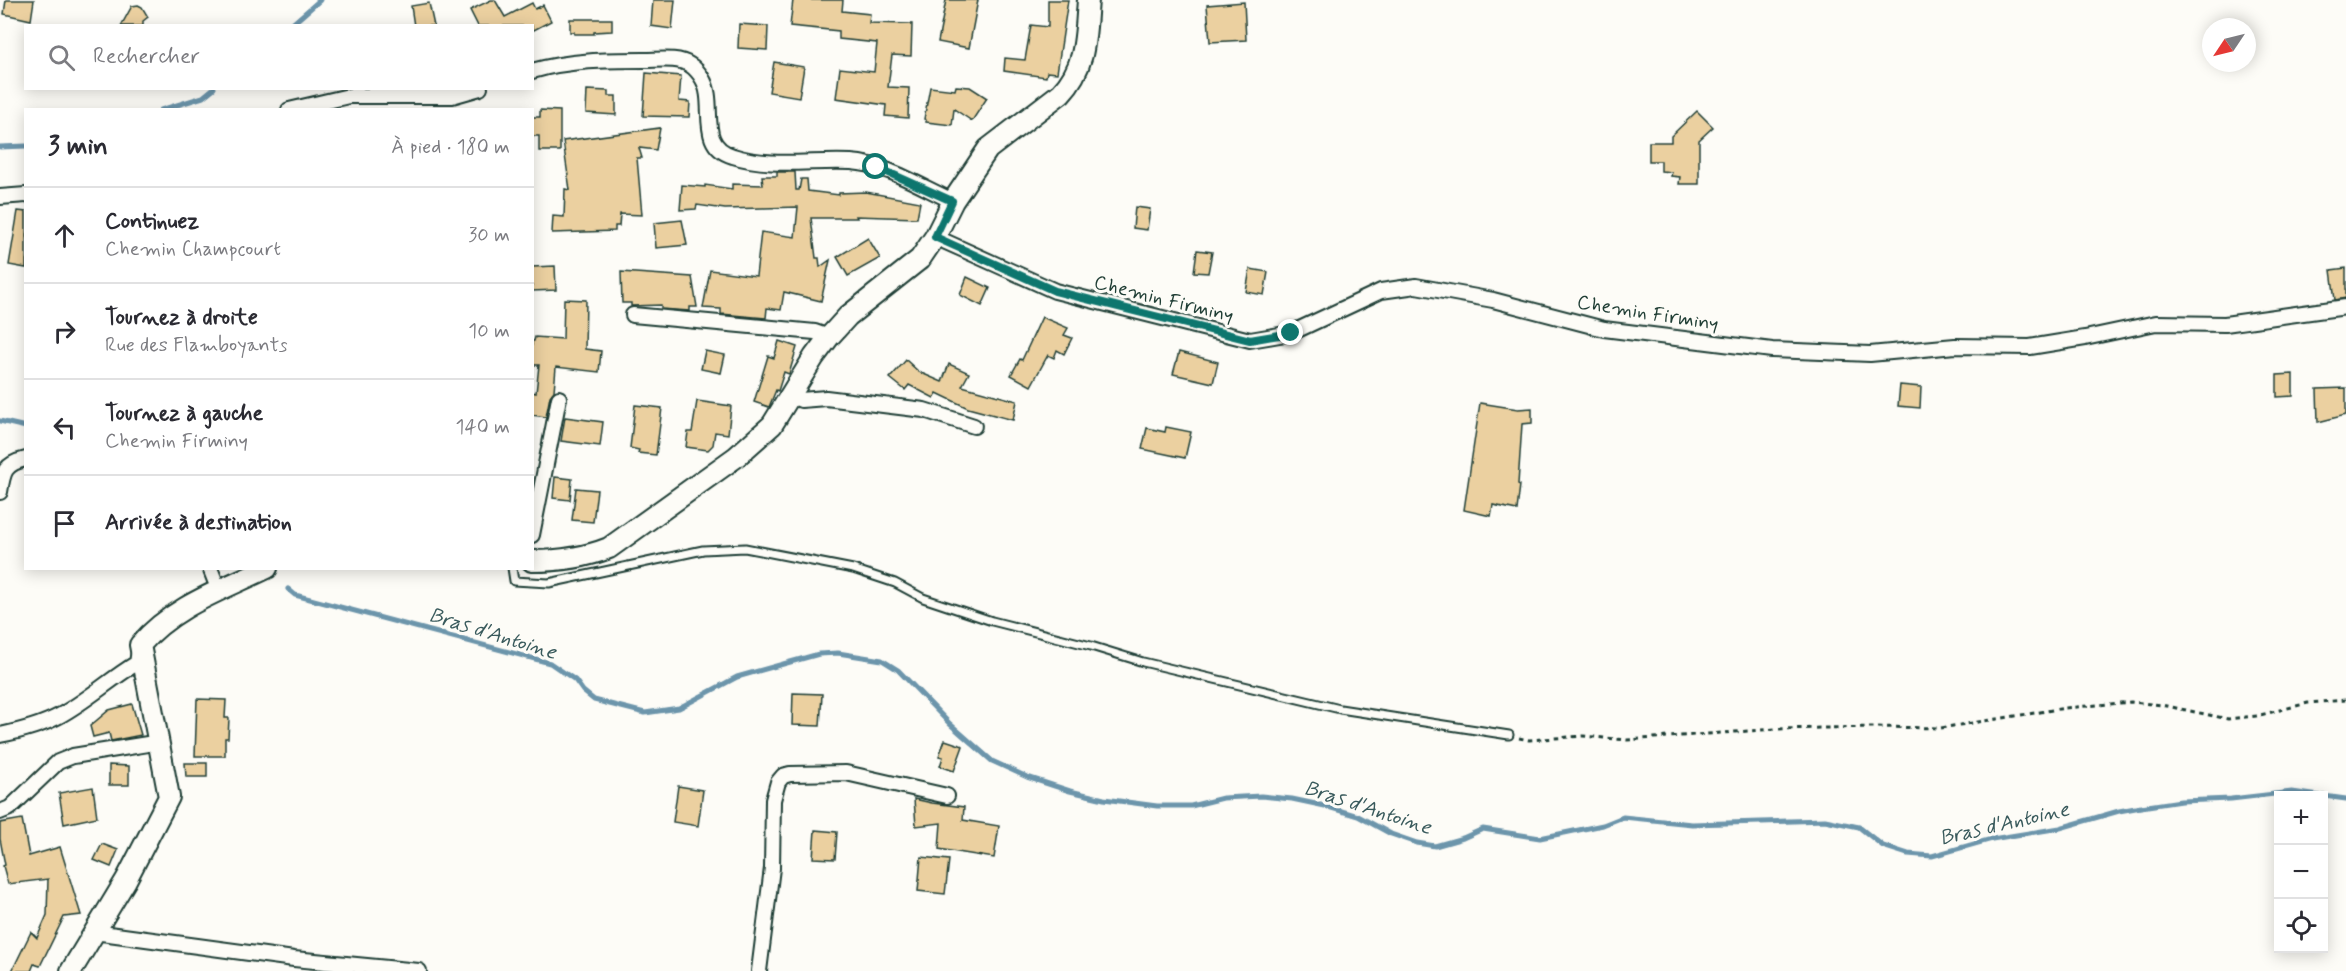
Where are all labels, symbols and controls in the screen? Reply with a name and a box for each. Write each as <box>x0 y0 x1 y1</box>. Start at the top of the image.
north arrow <box>2202 18 2256 72</box>
search box <box>24 24 534 90</box>
icon: search <box>45 41 78 74</box>
text: Rechercher <box>93 43 200 71</box>
text: 3 min <box>48 130 108 164</box>
text: À pied · 180 m <box>391 134 510 161</box>
route start <box>862 153 888 179</box>
text: Continuez <box>105 208 199 236</box>
icon: ahead <box>48 219 81 252</box>
text: 30 m <box>468 222 510 249</box>
text: Chemin Champcourt <box>105 236 281 263</box>
street label: Chemin Firminy <box>1091 269 1236 330</box>
street label: Chemin Firminy <box>1575 289 1720 338</box>
text: Tournez à droite <box>105 304 258 332</box>
icon: right <box>48 315 81 348</box>
text: 10 m <box>468 318 510 345</box>
route end <box>1277 319 1303 345</box>
text: Rue des Flamboyants <box>105 332 287 359</box>
text: Tournez à gauche <box>105 400 263 428</box>
icon: left <box>48 411 81 444</box>
text: 140 m <box>456 414 510 441</box>
text: Chemin Firminy <box>105 428 248 455</box>
icon: arrive <box>48 507 81 540</box>
text: Arrivée à destination <box>105 509 292 537</box>
water label: Bras d'Antoine <box>425 601 561 667</box>
water label: Bras d'Antoine <box>1300 774 1436 842</box>
map controls <box>2274 791 2328 953</box>
button: + <box>2274 791 2328 845</box>
water label: Bras d'Antoine <box>1937 795 2072 852</box>
button: − <box>2274 845 2328 899</box>
button: locate <box>2274 899 2328 953</box>

